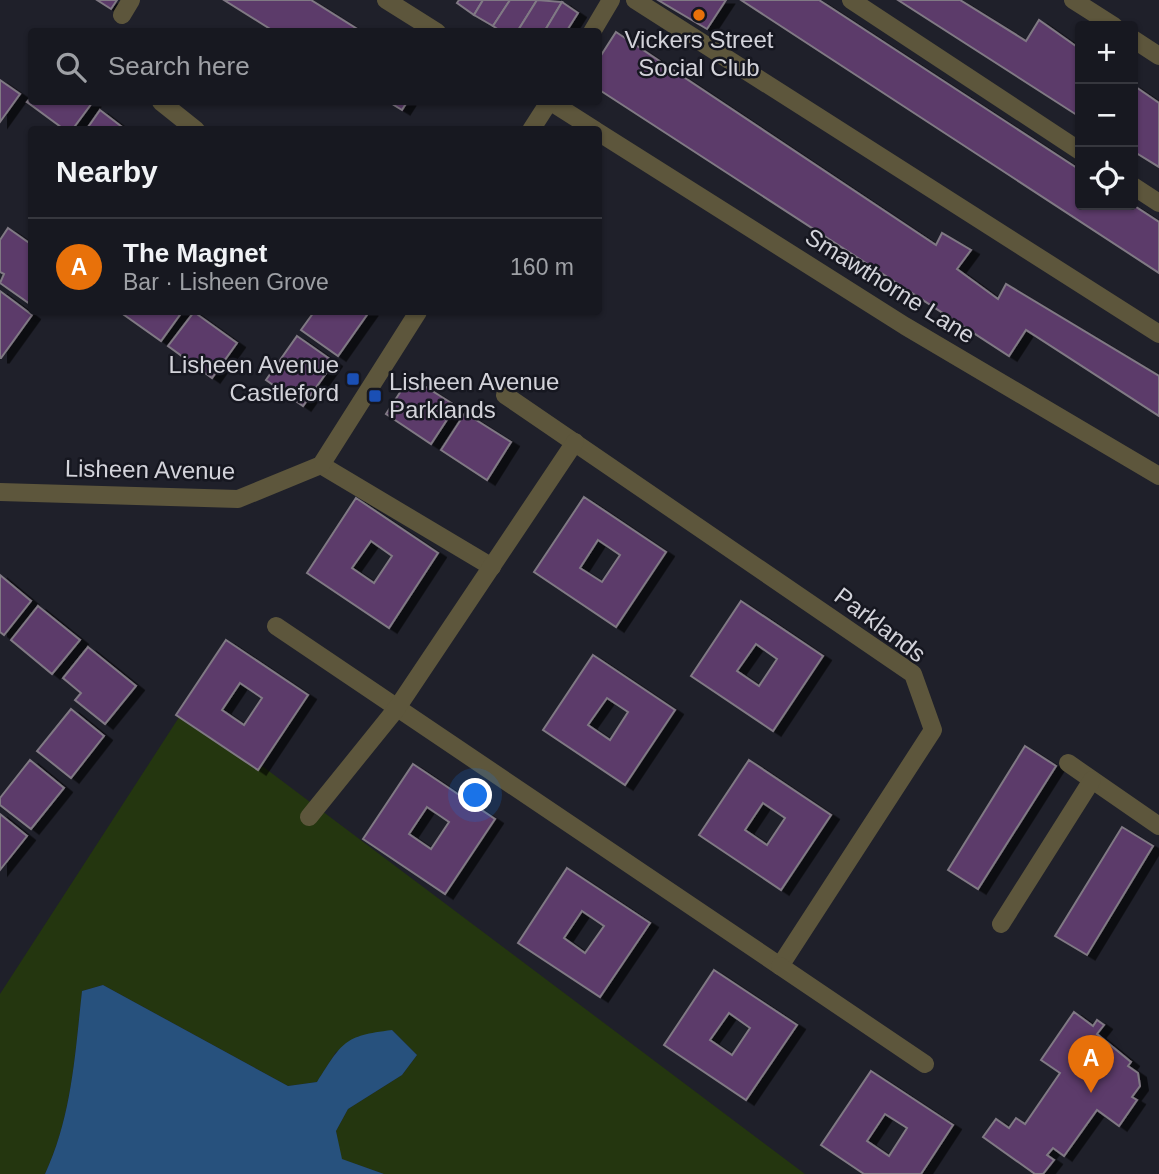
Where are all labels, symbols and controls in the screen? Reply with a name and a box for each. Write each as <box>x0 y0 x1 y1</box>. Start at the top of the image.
marker: Vickers Street Social Club <box>691 7 707 23</box>
map controls <box>1075 21 1138 210</box>
button: + <box>1075 21 1138 84</box>
place label: Vickers Street Social Club <box>625 26 774 81</box>
search box <box>28 28 602 105</box>
icon: search <box>52 48 90 86</box>
text: Search here <box>108 51 250 81</box>
button: − <box>1075 84 1138 147</box>
button: locate <box>1075 147 1138 210</box>
text: Nearby <box>56 155 158 188</box>
street label: Smawthorne Lane <box>801 223 980 349</box>
text: The Magnet <box>123 238 267 268</box>
text: A <box>71 254 87 280</box>
text: 160 m <box>510 254 574 280</box>
text: Bar · Lisheen Grove <box>123 269 329 295</box>
place label: Lisheen Avenue Castleford <box>169 351 339 406</box>
place label: Lisheen Avenue Parklands <box>389 368 559 423</box>
marker: Lisheen Avenue Castleford <box>345 371 361 387</box>
marker: Lisheen Avenue Parklands <box>367 388 383 404</box>
street label: Lisheen Avenue <box>65 455 235 484</box>
street label: Parklands <box>830 582 931 667</box>
your location <box>458 778 492 812</box>
pin: A <box>1068 1035 1114 1093</box>

